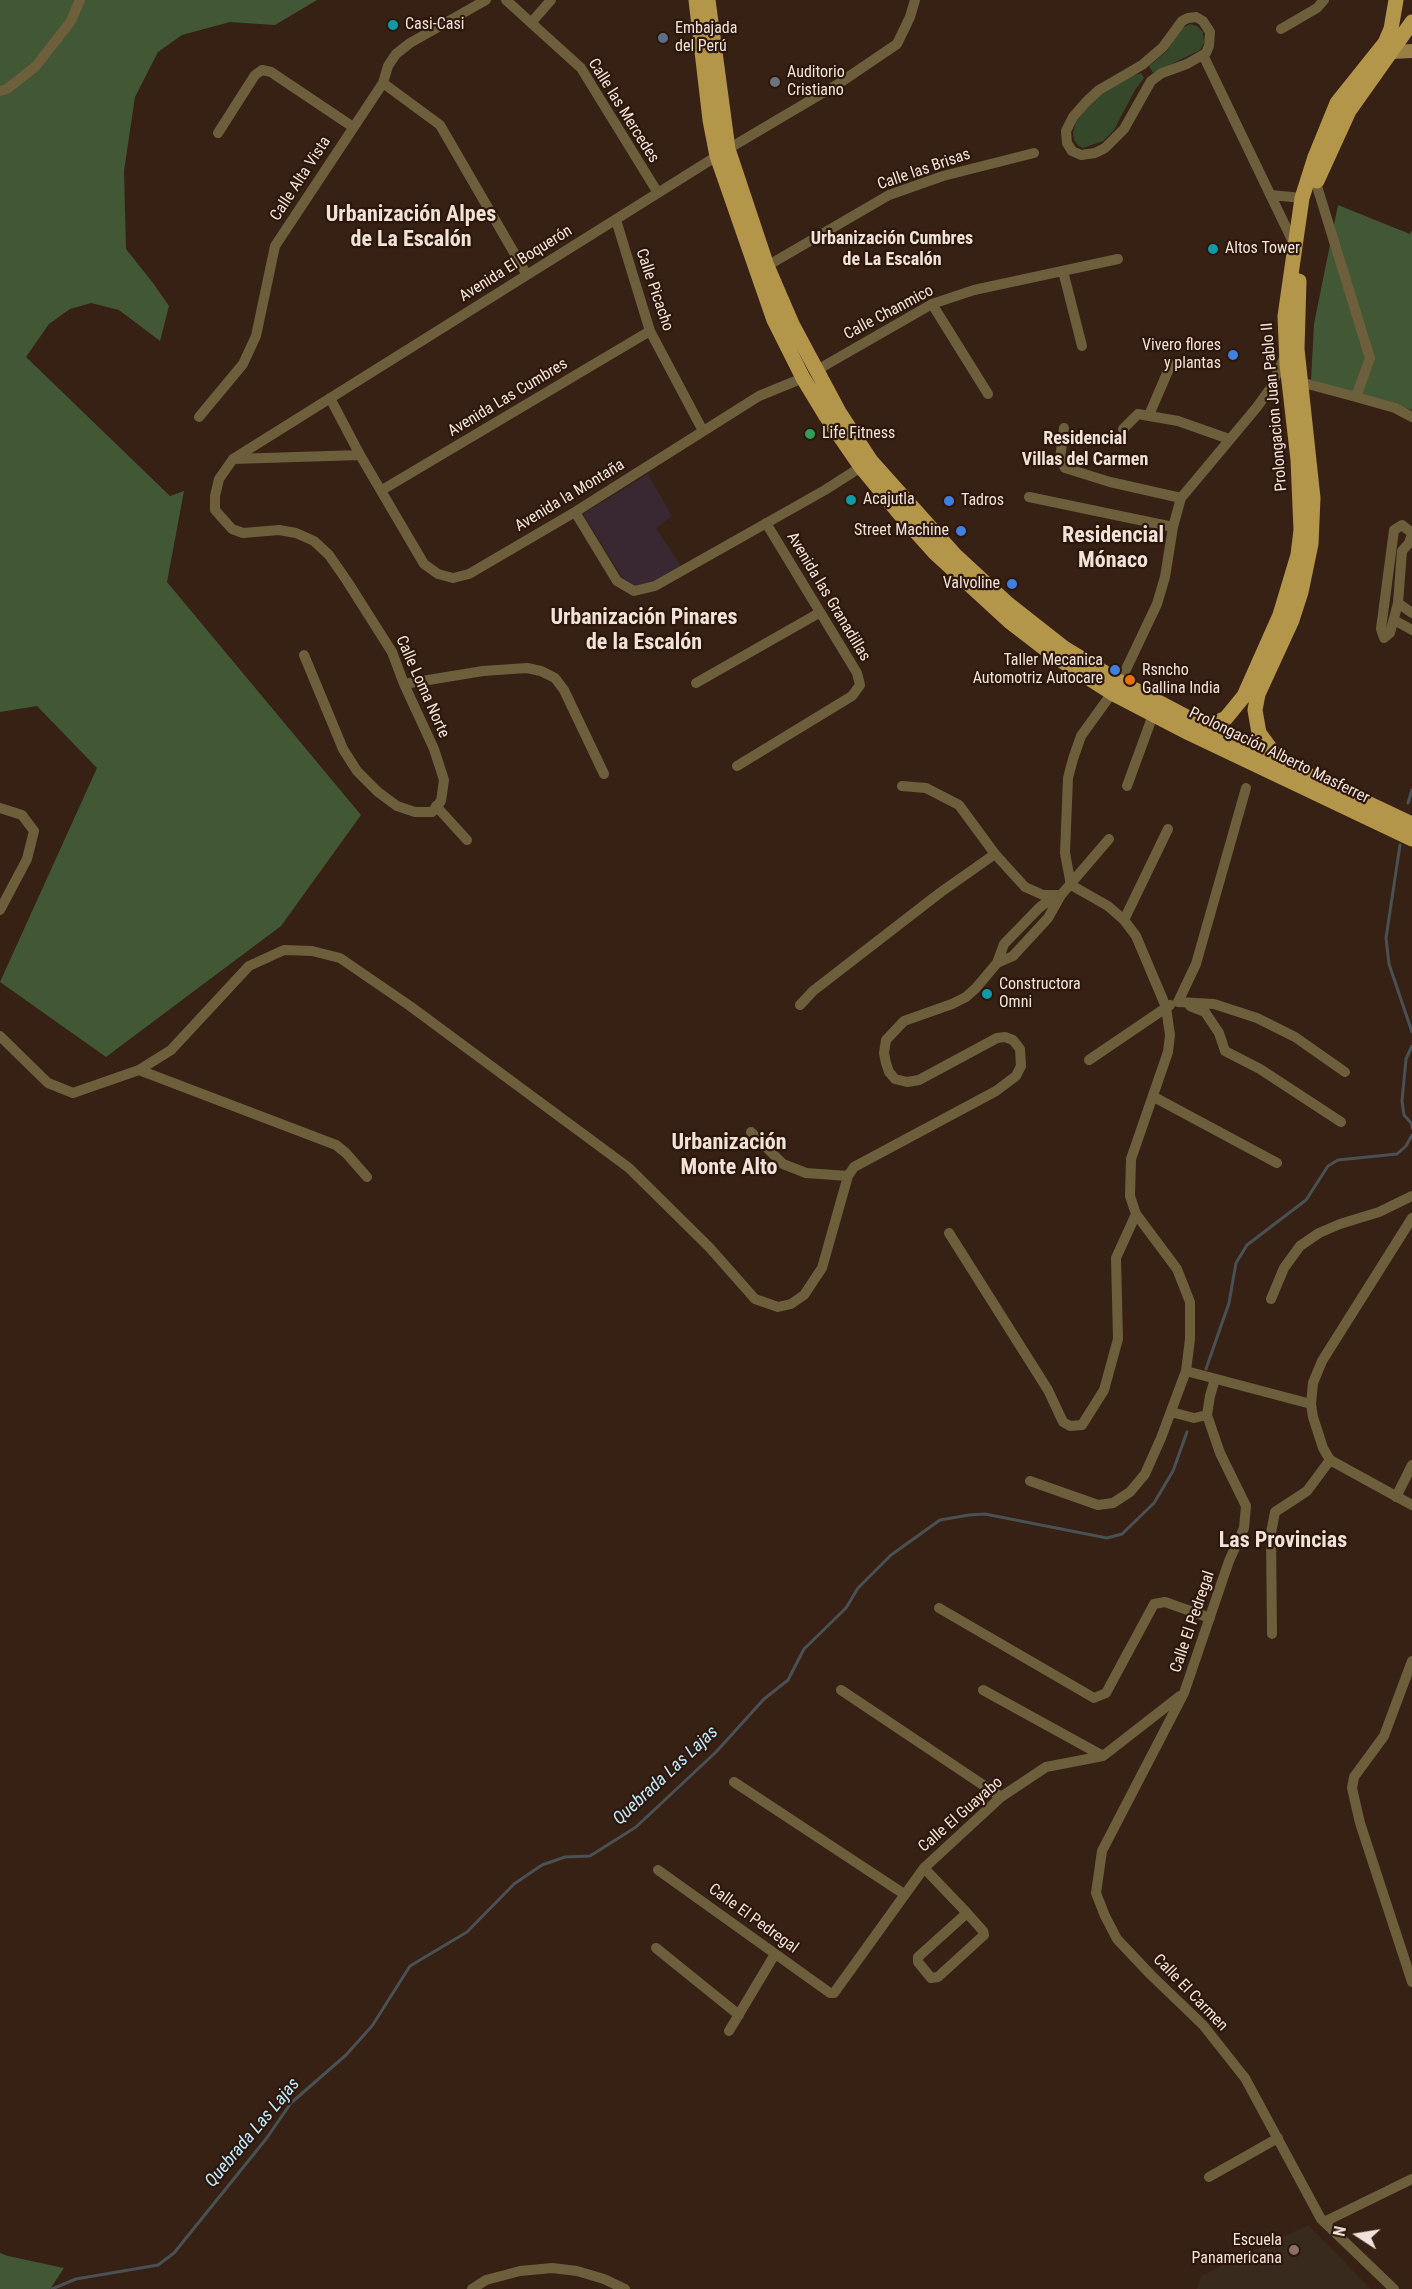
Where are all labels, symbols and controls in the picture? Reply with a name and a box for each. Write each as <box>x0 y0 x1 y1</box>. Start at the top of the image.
place label: Casi-Casi <box>405 15 464 35</box>
marker: Casi-Casi <box>386 18 400 32</box>
place label: Embajada del Perú <box>675 19 737 57</box>
marker: Embajada del Perú <box>656 31 670 45</box>
street label: Calle las Mercedes <box>583 55 663 167</box>
place label: Auditorio Cristiano <box>787 63 845 101</box>
marker: Auditorio Cristiano <box>768 75 782 89</box>
street label: Calle Alta Vista <box>267 133 335 225</box>
street label: Calle las Brisas <box>875 145 973 195</box>
district label: Urbanización Alpes de La Escalón <box>326 202 496 254</box>
street label: Avenida El Boquerón <box>456 222 576 306</box>
district label: Urbanización Cumbres de La Escalón <box>811 228 973 270</box>
place label: Altos Tower <box>1225 239 1300 259</box>
marker: Altos Tower <box>1206 242 1220 256</box>
street label: Calle Picacho <box>631 246 677 334</box>
street label: Calle Chanmico <box>841 281 937 345</box>
street label: Prolongacion Juan Pablo II <box>1258 322 1292 492</box>
place label: Vivero flores y plantas <box>1142 336 1221 374</box>
marker: Vivero flores y plantas <box>1226 348 1240 362</box>
street label: Avenida Las Cumbres <box>445 355 571 441</box>
place label: Life Fitness <box>822 424 895 444</box>
marker: Life Fitness <box>803 427 817 441</box>
district label: Residencial Villas del Carmen <box>1022 428 1148 470</box>
street label: Avenida la Montaña <box>512 456 628 536</box>
place label: Acajutla <box>863 490 915 510</box>
place label: Tadros <box>961 491 1004 511</box>
marker: Acajutla <box>844 493 858 507</box>
marker: Tadros <box>942 494 956 508</box>
place label: Street Machine <box>854 521 949 541</box>
district label: Residencial Mónaco <box>1062 523 1164 574</box>
marker: Street Machine <box>954 524 968 538</box>
street label: Avenida las Granadillas <box>782 529 874 665</box>
place label: Valvoline <box>943 574 1000 594</box>
marker: Valvoline <box>1005 577 1019 591</box>
district label: Urbanización Pinares de la Escalón <box>550 605 738 656</box>
street label: Calle Loma Norte <box>391 633 453 741</box>
place label: Taller Mecanica Automotriz Autocare <box>973 651 1103 689</box>
place label: Rsncho Gallina India <box>1142 661 1220 699</box>
marker: Taller Mecanica Automotriz Autocare <box>1108 663 1122 677</box>
marker: Rsncho Gallina India <box>1123 673 1137 687</box>
street label: Prolongación Alberto Masferrer <box>1186 704 1372 808</box>
place label: Constructora Omni <box>999 975 1081 1013</box>
marker: Constructora Omni <box>980 987 994 1001</box>
district label: Urbanización Monte Alto <box>671 1130 787 1182</box>
district label: Las Provincias <box>1219 1528 1347 1554</box>
street label: Calle El Pedregal <box>1167 1569 1219 1675</box>
water label: Quebrada Las Lajas <box>609 1722 723 1830</box>
street label: Calle El Guayabo <box>915 1773 1007 1857</box>
street label: Calle El Pedregal <box>704 1880 802 1958</box>
street label: Calle El Carmen <box>1149 1951 1231 2035</box>
water label: Quebrada Las Lajas <box>201 2074 305 2192</box>
north arrow <box>1328 2205 1388 2265</box>
text: N <box>1330 2224 1350 2238</box>
place label: Escuela Panamericana <box>1192 2231 1282 2269</box>
marker: Escuela Panamericana <box>1287 2243 1301 2257</box>

